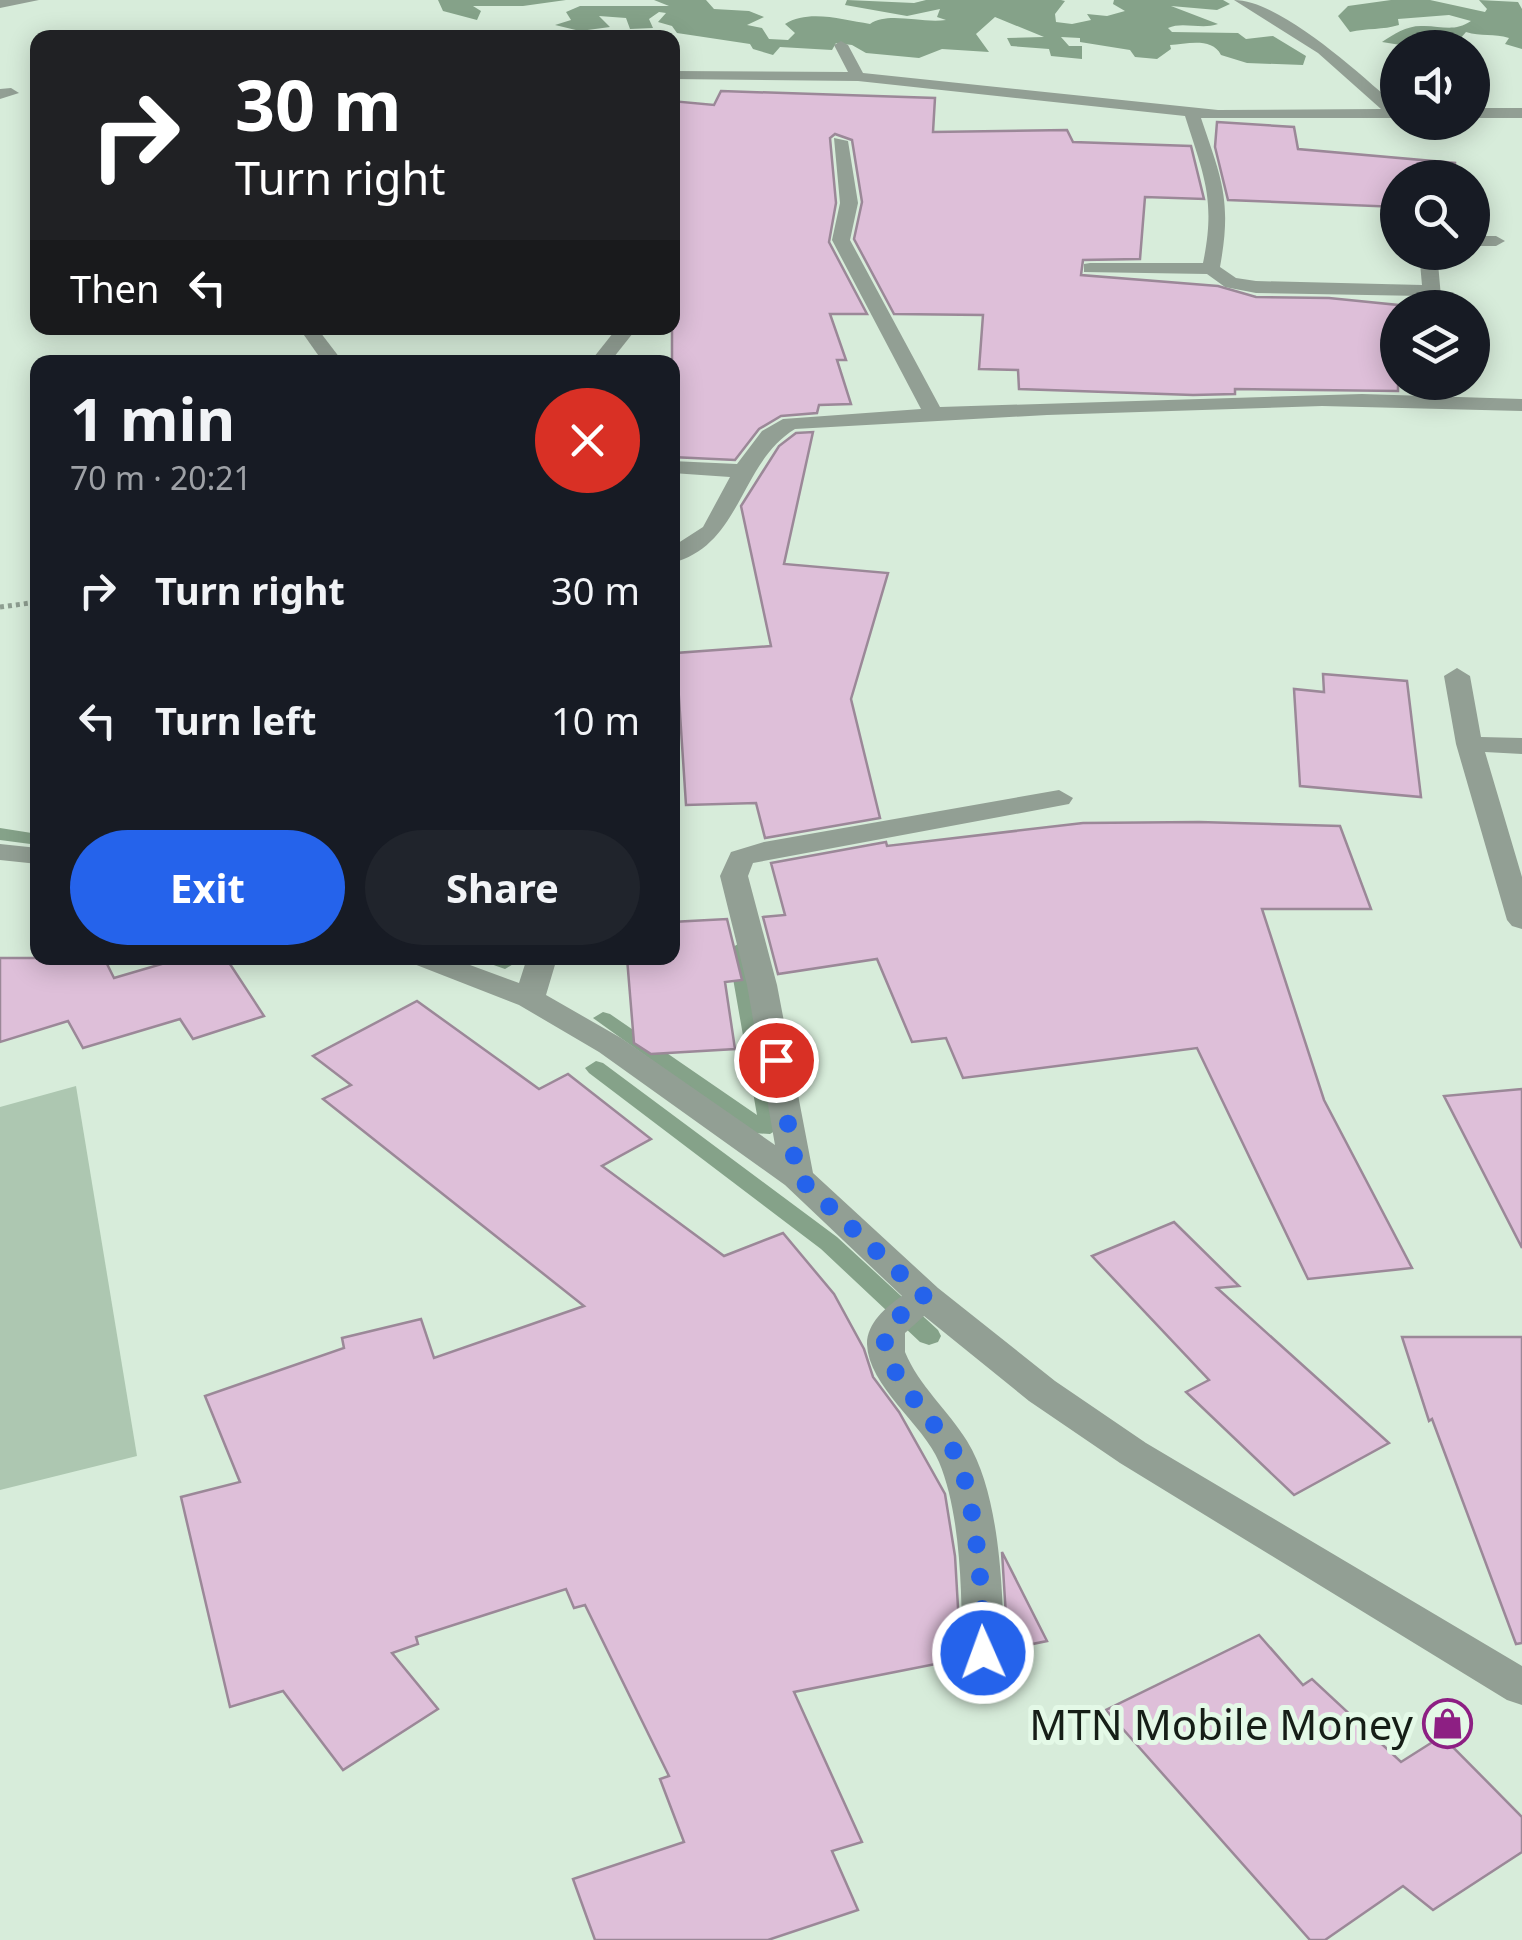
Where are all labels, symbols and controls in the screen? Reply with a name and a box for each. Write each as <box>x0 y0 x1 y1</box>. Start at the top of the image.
map controls <box>1380 30 1490 400</box>
button: sound <box>1380 30 1490 140</box>
text: 30 m <box>235 56 402 152</box>
icon: right <box>70 70 200 200</box>
text: Turn right <box>235 147 446 208</box>
button: search <box>1380 160 1490 270</box>
icon: left <box>180 260 235 315</box>
text: Then <box>70 262 160 314</box>
button: layers <box>1380 290 1490 400</box>
text: 1 min <box>70 377 235 459</box>
button: close <box>535 388 640 493</box>
text: 70 m · 20:21 <box>70 456 252 499</box>
icon: right <box>70 563 125 618</box>
text: Turn right <box>155 564 345 616</box>
text: 30 m <box>551 564 640 616</box>
icon: left <box>70 693 125 748</box>
text: Turn left <box>155 694 317 746</box>
text: 10 m <box>551 694 640 746</box>
button: Exit <box>70 830 345 945</box>
button: Share <box>365 830 640 945</box>
pin <box>734 1018 819 1103</box>
icon: arrive <box>749 1033 804 1088</box>
position arrow <box>931 1601 1035 1705</box>
place label: MTN Mobile Money <box>1029 1695 1414 1752</box>
shop icon: MTN Mobile Money <box>1422 1697 1474 1749</box>

